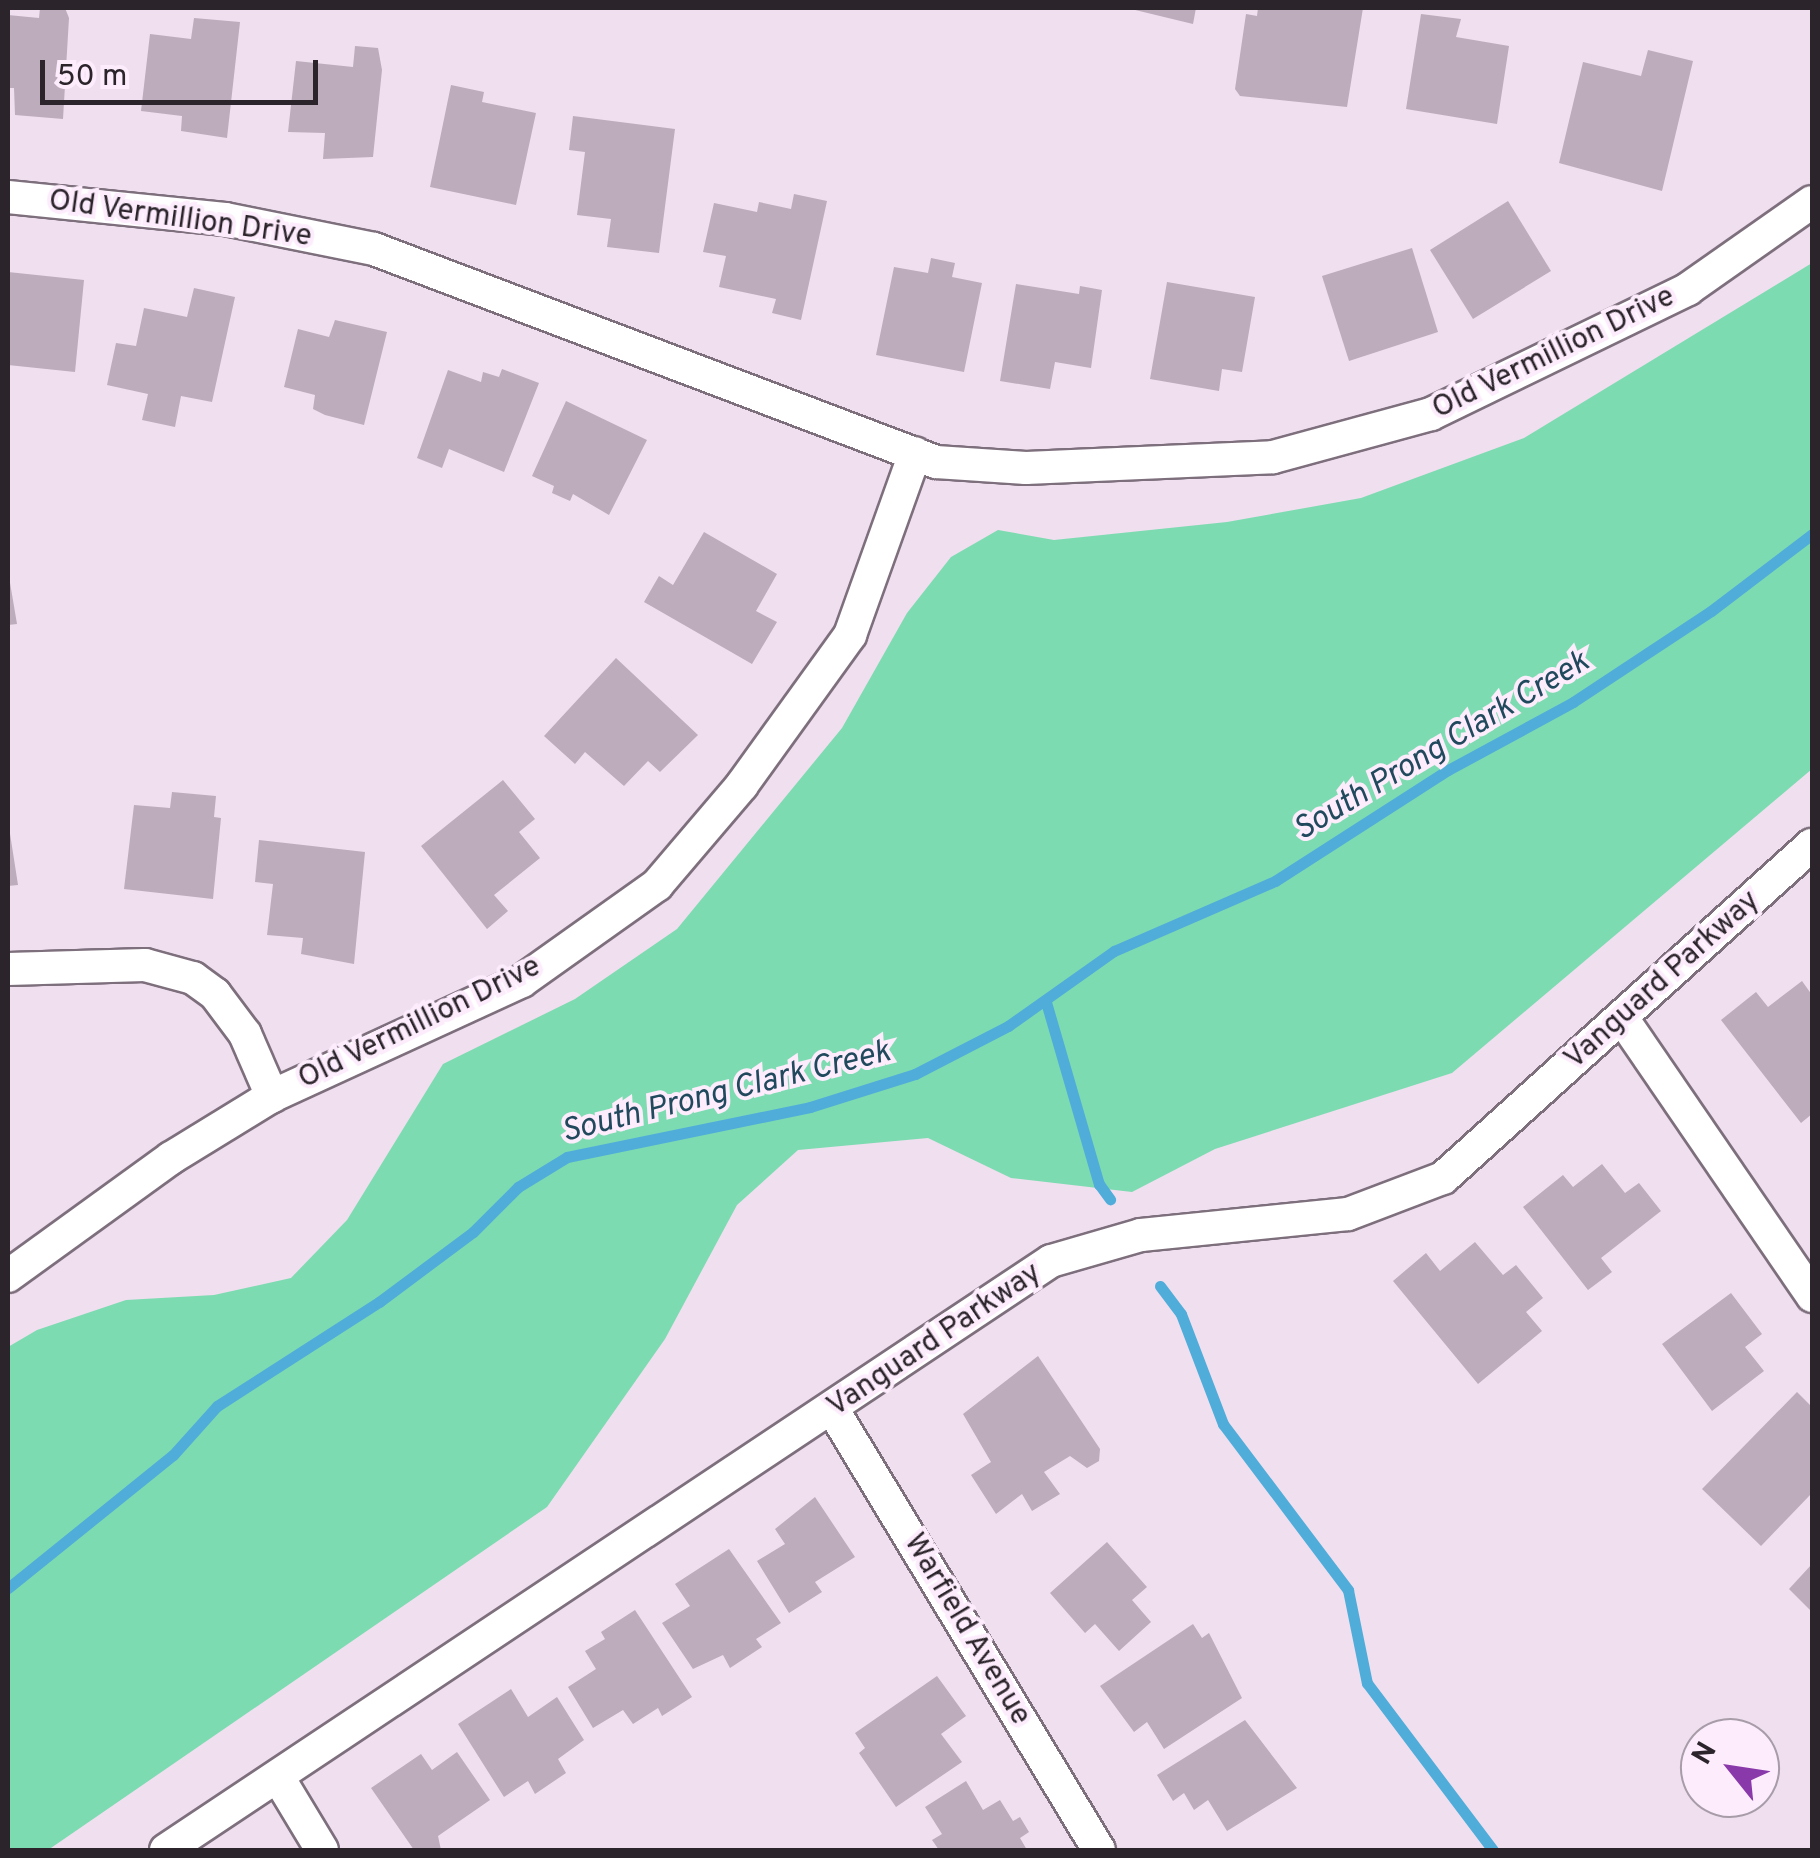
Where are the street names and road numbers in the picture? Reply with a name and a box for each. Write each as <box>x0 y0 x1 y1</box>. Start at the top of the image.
street label: Old Vermillion Drive <box>46 184 314 256</box>
street label: Old Vermillion Drive <box>1426 279 1682 429</box>
street label: Vanguard Parkway <box>1558 884 1768 1078</box>
street label: Old Vermillion Drive <box>292 949 548 1099</box>
street label: Vanguard Parkway <box>821 1256 1049 1426</box>
street label: Warfield Avenue <box>894 1527 1038 1733</box>

